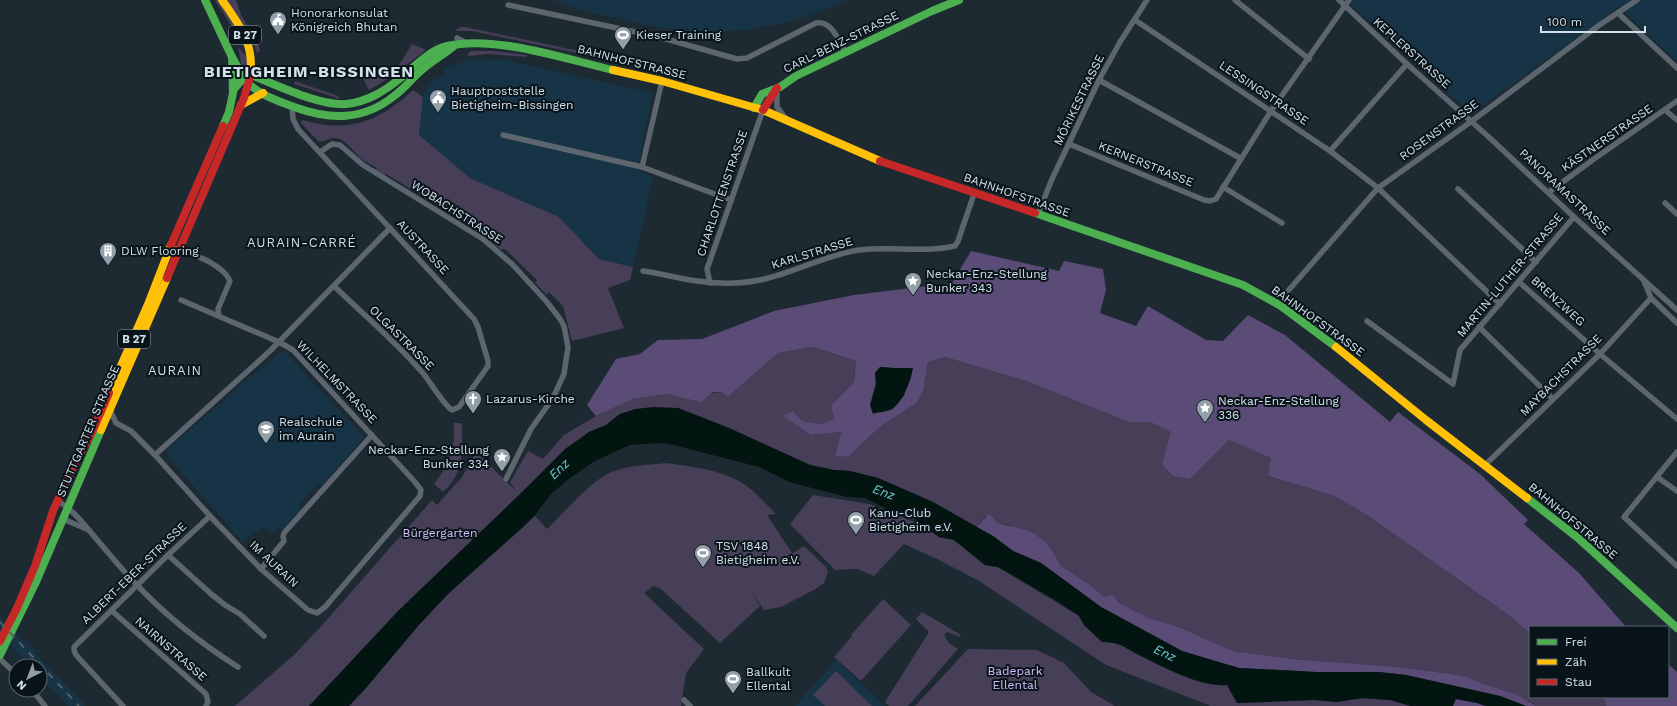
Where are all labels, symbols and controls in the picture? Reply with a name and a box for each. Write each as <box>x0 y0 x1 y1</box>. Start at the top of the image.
place label: Honorarkonsulat Königreich Bhutan <box>291 6 398 34</box>
street label: CARL-BENZ-STRASSE <box>781 8 901 76</box>
scale bar <box>1541 8 1645 34</box>
public building icon: Honorarkonsulat Königreich Bhutan <box>268 10 288 35</box>
street label: KEPLERSTRASSE <box>1370 15 1454 92</box>
text: 100 m <box>1547 15 1582 29</box>
sports icon: Kieser Training <box>613 25 633 50</box>
road number: B 27 <box>229 26 261 44</box>
place label: Kieser Training <box>636 28 722 42</box>
street label: BAHNHOFSTRASSE <box>576 42 688 82</box>
street label: MÖRIKESTRASSE <box>1051 52 1107 148</box>
street label: LESSINGSTRASSE <box>1217 58 1312 128</box>
district label: BIETIGHEIM-BISSINGEN <box>204 62 414 81</box>
place label: Hauptpoststelle Bietigheim-Bissingen <box>451 84 574 112</box>
public building icon: Hauptpoststelle Bietigheim-Bissingen <box>428 88 448 113</box>
street label: ROSENSTRASSE <box>1397 96 1482 163</box>
street label: KÄSTNERSTRASSE <box>1559 101 1656 175</box>
street label: CHARLOTTENSTRASSE <box>694 128 750 258</box>
street label: KERNERSTRASSE <box>1096 139 1196 190</box>
street label: PANORAMASTRASSE <box>1516 146 1614 238</box>
street label: BAHNHOFSTRASSE <box>962 170 1072 220</box>
street label: WOBACHSTRASSE <box>409 177 506 247</box>
street label: MARTIN-LUTHER-STRASSE <box>1454 210 1566 340</box>
street label: AUSTRASSE <box>394 217 452 277</box>
district label: AURAIN-CARRÉ <box>247 234 357 250</box>
street label: KARLSTRASSE <box>770 234 855 272</box>
building icon: DLW Flooring <box>98 241 118 266</box>
place label: DLW Flooring <box>121 244 199 258</box>
place label: Neckar-Enz-Stellung Bunker 343 <box>926 267 1048 295</box>
place icon: Neckar-Enz-Stellung Bunker 343 <box>903 271 923 296</box>
street label: BRENZWEG <box>1528 273 1588 329</box>
street label: BAHNHOFSTRASSE <box>1269 282 1368 360</box>
street label: OLGASTRASSE <box>367 303 438 374</box>
road number: B 27 <box>118 330 150 348</box>
street label: MAYBACHSTRASSE <box>1517 331 1605 419</box>
street label: WILHELMSTRASSE <box>294 338 380 427</box>
street label: STUTTGARTER STRASSE <box>54 363 122 499</box>
district label: AURAIN <box>148 363 202 378</box>
church icon: Lazarus-Kirche <box>463 389 483 414</box>
place label: Lazarus-Kirche <box>486 392 575 406</box>
place label: Neckar-Enz-Stellung 336 <box>1218 394 1340 422</box>
place icon: Neckar-Enz-Stellung 336 <box>1195 398 1215 423</box>
place label: Realschule im Aurain <box>279 415 343 443</box>
school or university icon: Realschule im Aurain <box>256 419 276 444</box>
place label: Neckar-Enz-Stellung Bunker 334 <box>368 443 490 471</box>
place icon: Neckar-Enz-Stellung Bunker 334 <box>492 447 512 472</box>
water label: Enz <box>546 456 573 482</box>
street label: BAHNHOFSTRASSE <box>1526 480 1621 563</box>
water label: Enz <box>871 481 897 503</box>
place label: Kanu-Club Bietigheim e.V. <box>869 506 953 534</box>
sports icon: Kanu-Club Bietigheim e.V. <box>846 510 866 535</box>
street label: ALBERT-EBER-STRASSE <box>79 519 190 627</box>
park label: Bürgergarten <box>403 526 477 540</box>
street label: IM AURAIN <box>247 538 301 590</box>
place label: TSV 1848 Bietigheim e.V. <box>716 539 800 567</box>
sports icon: TSV 1848 Bietigheim e.V. <box>693 543 713 568</box>
street label: NAIRNSTRASSE <box>132 614 210 684</box>
legend <box>1529 626 1669 698</box>
text: Frei <box>1565 635 1587 649</box>
water label: Enz <box>1152 641 1179 665</box>
text: Zäh <box>1565 655 1587 669</box>
north arrow <box>8 658 48 698</box>
park label: Badepark Ellental <box>987 664 1043 692</box>
place label: Ballkult Ellental <box>746 665 791 693</box>
sports icon: Ballkult Ellental <box>723 669 743 694</box>
text: Stau <box>1565 675 1592 689</box>
text: N <box>14 678 29 693</box>

